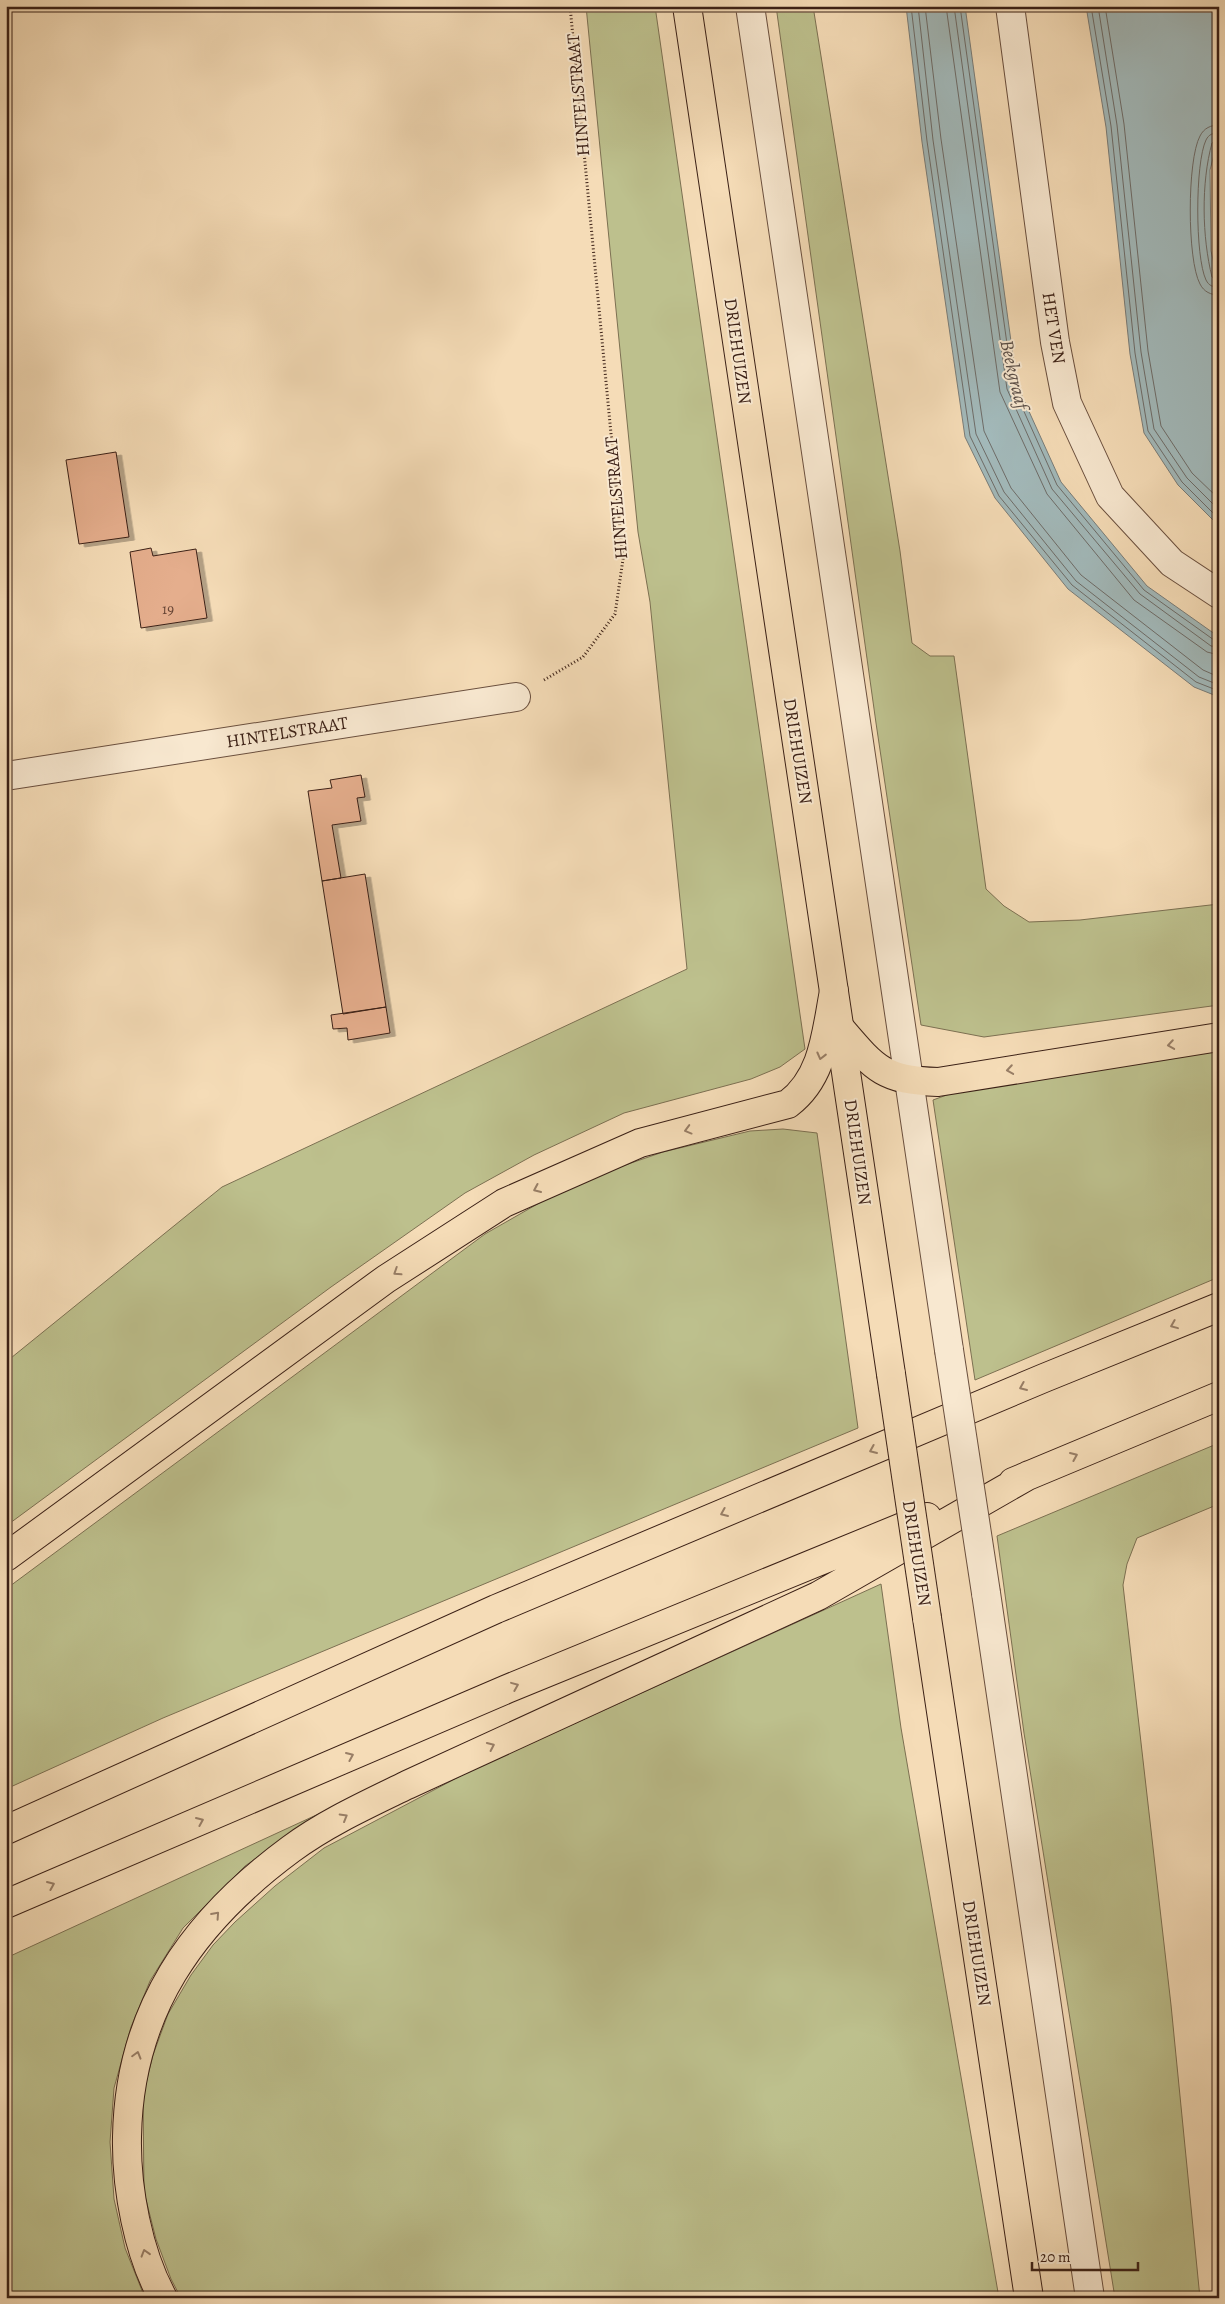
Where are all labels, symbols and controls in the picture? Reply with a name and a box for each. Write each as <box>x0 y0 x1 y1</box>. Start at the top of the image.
street label: HINTELSTRAAT <box>561 33 595 157</box>
street label: HET VEN <box>1037 290 1072 366</box>
street label: DRIEHUIZEN <box>719 296 757 406</box>
water label: Beekgraaf <box>993 337 1035 415</box>
street label: HINTELSTRAAT <box>599 436 633 560</box>
house number: 19 <box>162 599 174 619</box>
street label: DRIEHUIZEN <box>778 696 818 806</box>
street label: HINTELSTRAAT <box>224 710 350 753</box>
one-way arrow <box>1166 1039 1174 1050</box>
one-way arrow <box>816 1052 827 1061</box>
one-way arrow <box>1006 1065 1014 1075</box>
street label: DRIEHUIZEN <box>839 1097 877 1207</box>
one-way arrow <box>684 1125 693 1135</box>
one-way arrow <box>533 1182 542 1193</box>
one-way arrow <box>394 1265 403 1275</box>
one-way arrow <box>1170 1320 1178 1330</box>
one-way arrow <box>1019 1380 1028 1391</box>
one-way arrow <box>869 1443 878 1454</box>
one-way arrow <box>1069 1452 1078 1463</box>
street label: DRIEHUIZEN <box>897 1498 937 1608</box>
one-way arrow <box>720 1507 729 1517</box>
one-way arrow <box>510 1681 519 1692</box>
one-way arrow <box>486 1742 495 1752</box>
one-way arrow <box>345 1752 354 1763</box>
one-way arrow <box>339 1813 348 1823</box>
one-way arrow <box>195 1816 204 1827</box>
one-way arrow <box>46 1880 55 1891</box>
street label: DRIEHUIZEN <box>957 1898 997 2008</box>
one-way arrow <box>210 1911 219 1920</box>
one-way arrow <box>132 2051 142 2060</box>
scale bar <box>1032 2239 1139 2271</box>
text: 20 m <box>1040 2247 1071 2267</box>
one-way arrow <box>141 2249 151 2257</box>

